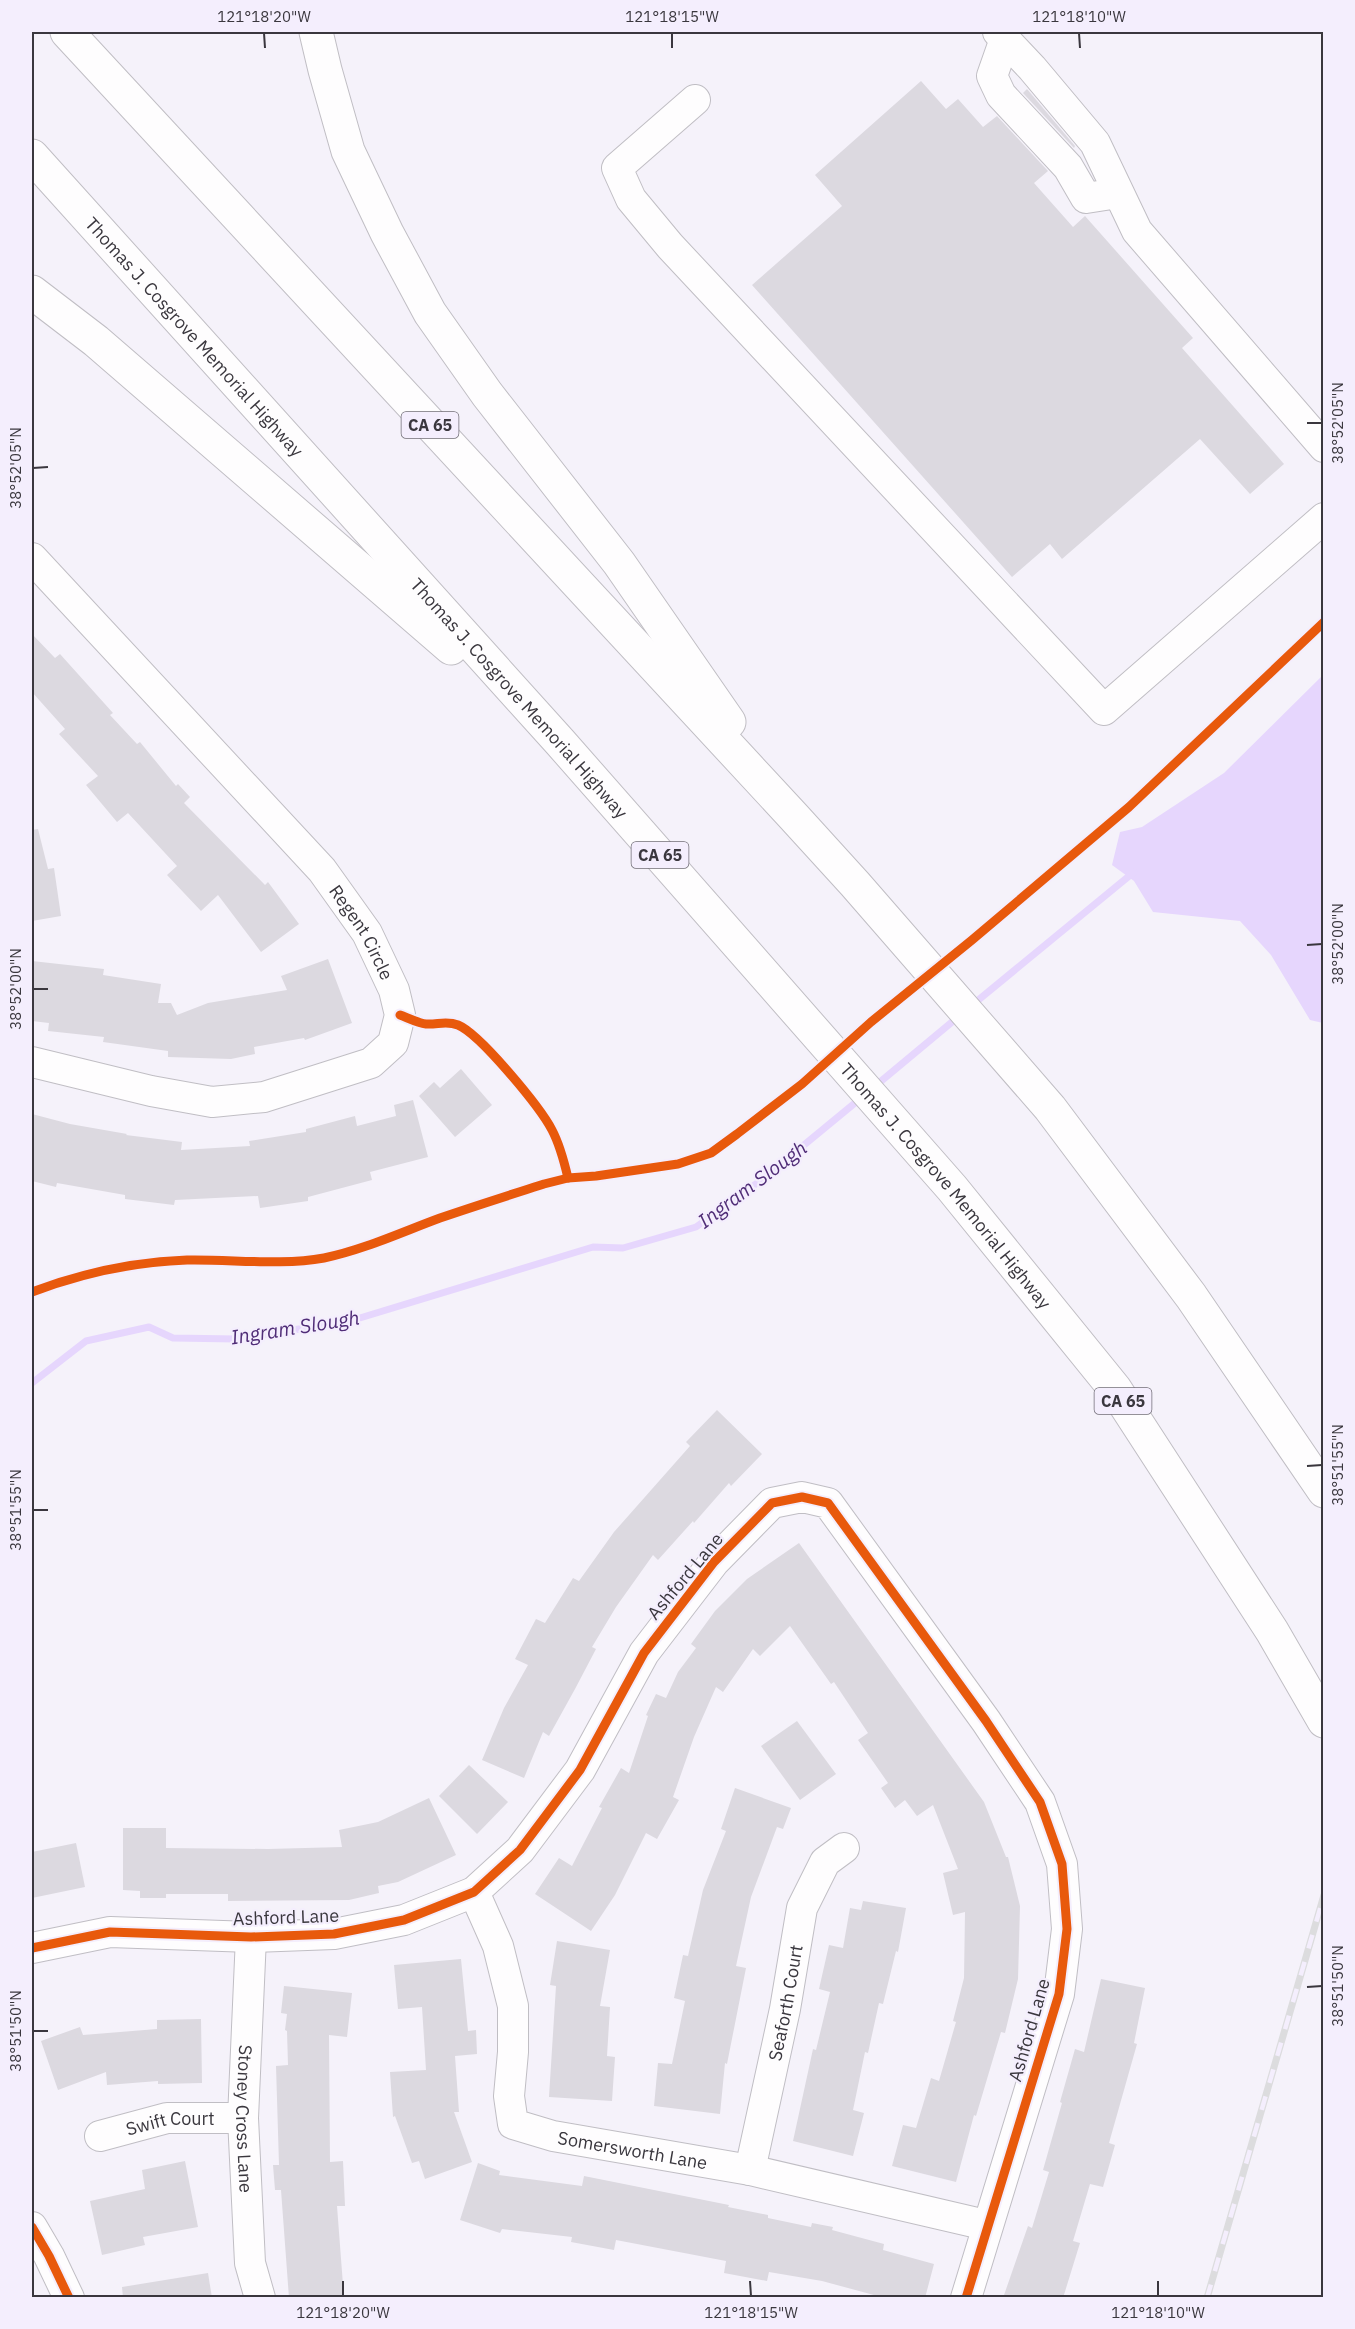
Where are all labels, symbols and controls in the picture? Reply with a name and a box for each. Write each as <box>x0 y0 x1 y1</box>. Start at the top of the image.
text: 121°18'20"W <box>217 7 311 26</box>
text: 121°18'15"W <box>625 7 719 26</box>
text: 121°18'10"W <box>1032 7 1126 26</box>
street label: Thomas J. Cosgrove Memorial Highway <box>81 212 309 461</box>
text: 38°52'05"N <box>1328 382 1347 464</box>
road number: CA 65 <box>402 412 458 438</box>
text: 38°52'05"N <box>6 427 25 509</box>
street label: Thomas J. Cosgrove Memorial Highway <box>406 573 633 823</box>
road number: CA 65 <box>632 842 688 868</box>
street label: Regent Circle <box>324 880 399 983</box>
text: 38°52'00"N <box>1328 903 1347 985</box>
text: 38°52'00"N <box>6 948 25 1030</box>
street label: Thomas J. Cosgrove Memorial Highway <box>836 1058 1057 1313</box>
water label: Ingram Slough <box>692 1134 812 1234</box>
water label: Ingram Slough <box>229 1303 361 1351</box>
road number: CA 65 <box>1094 1388 1152 1414</box>
text: 38°51'55"N <box>1328 1424 1347 1506</box>
text: 38°51'55"N <box>6 1469 25 1551</box>
street label: Ashford Lane <box>642 1528 728 1624</box>
street label: Ashford Lane <box>232 1904 340 1930</box>
street label: Seaforth Court <box>763 1943 807 2063</box>
text: 38°51'50"N <box>1328 1945 1347 2027</box>
street label: Ashford Lane <box>1003 1976 1055 2084</box>
text: 38°51'50"N <box>6 1990 25 2072</box>
street label: Stoney Cross Lane <box>231 2044 258 2194</box>
street label: Swift Court <box>123 2107 214 2140</box>
street label: Somersworth Lane <box>556 2126 709 2174</box>
text: 121°18'20"W <box>296 2303 390 2322</box>
text: 121°18'15"W <box>704 2303 798 2322</box>
text: 121°18'10"W <box>1111 2303 1205 2322</box>

